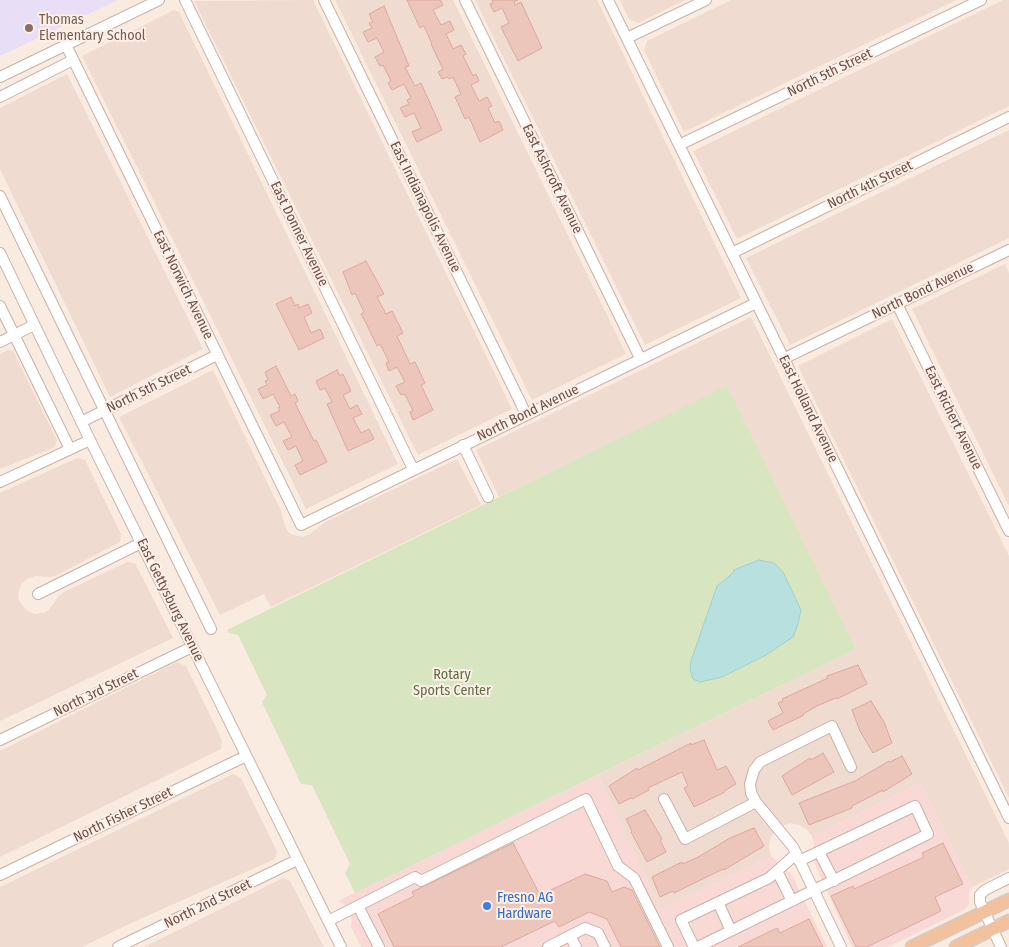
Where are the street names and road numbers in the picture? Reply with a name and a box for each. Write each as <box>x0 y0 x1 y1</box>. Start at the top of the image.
street label: North 5th Street <box>785 45 875 101</box>
street label: East Ashcroft Avenue <box>518 121 586 237</box>
street label: East Indianapolis Avenue <box>386 139 464 275</box>
street label: North 4th Street <box>825 157 915 213</box>
street label: East Donner Avenue <box>266 179 332 289</box>
street label: East Norwich Avenue <box>149 228 217 342</box>
street label: North Bond Avenue <box>869 259 977 323</box>
street label: East Holland Avenue <box>775 353 841 465</box>
street label: North 5th Street <box>104 361 194 417</box>
street label: East Richert Avenue <box>921 363 985 473</box>
street label: North Bond Avenue <box>474 381 582 445</box>
street label: East Gettysburg Avenue <box>133 536 207 664</box>
street label: North 3rd Street <box>51 665 141 721</box>
street label: North Fisher Street <box>71 784 175 846</box>
street label: North 2nd Street <box>162 876 254 932</box>

